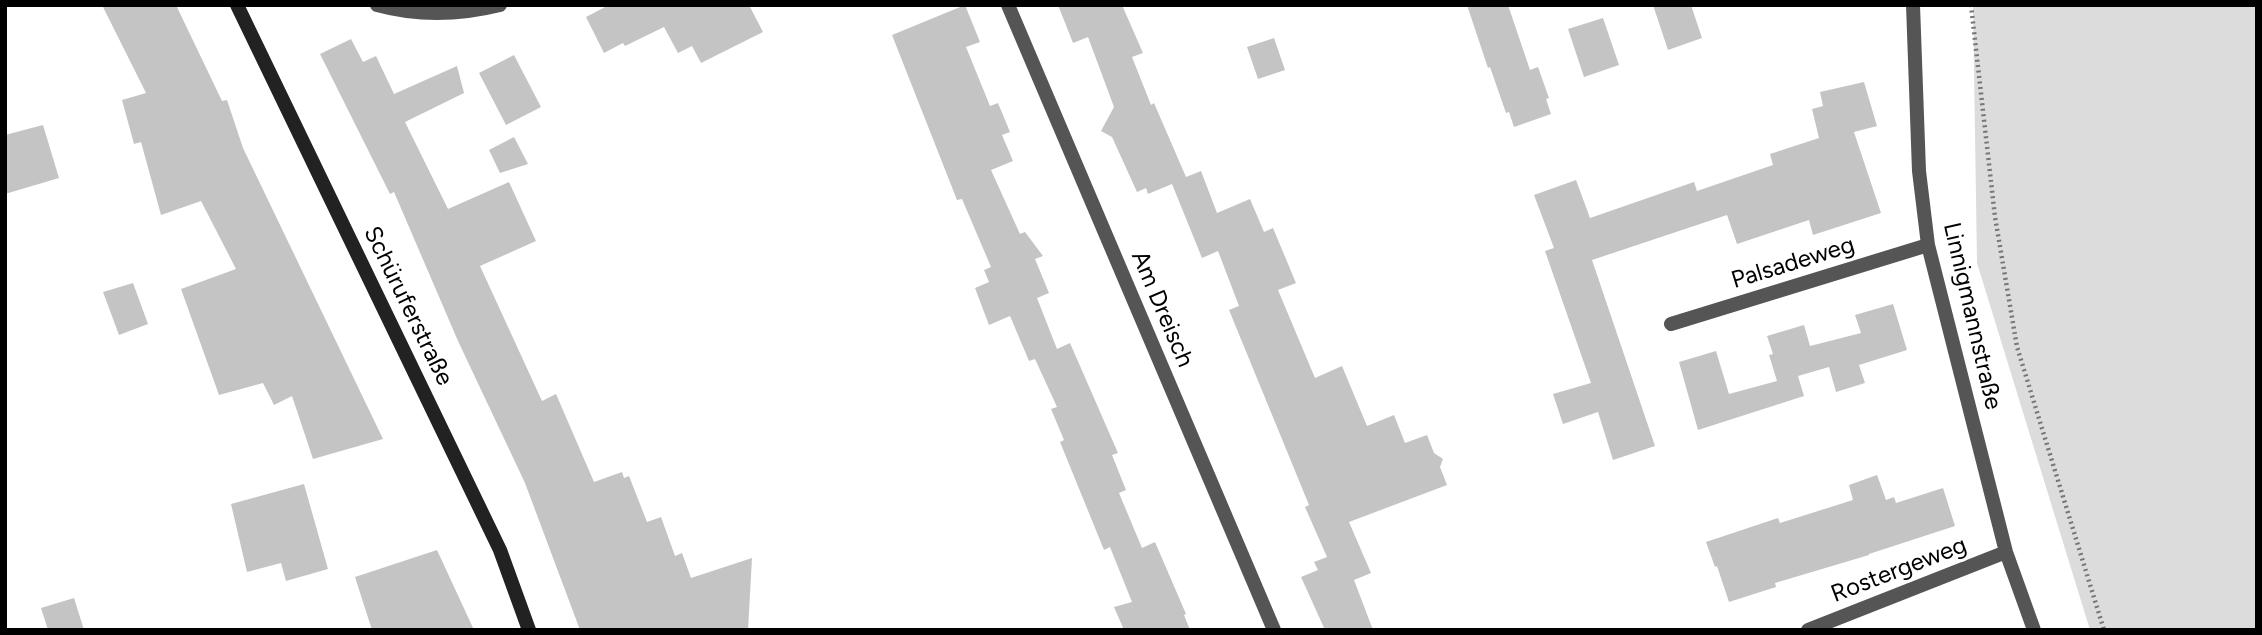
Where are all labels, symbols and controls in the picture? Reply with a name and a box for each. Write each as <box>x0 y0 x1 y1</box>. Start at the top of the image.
street label: Linnigmannstraße <box>1936 220 2008 412</box>
street label: Schüruferstraße <box>357 222 459 390</box>
street label: Palsadeweg <box>1728 231 1858 295</box>
street label: Am Dreisch <box>1125 247 1199 371</box>
street label: Rostergeweg <box>1827 531 1971 609</box>

